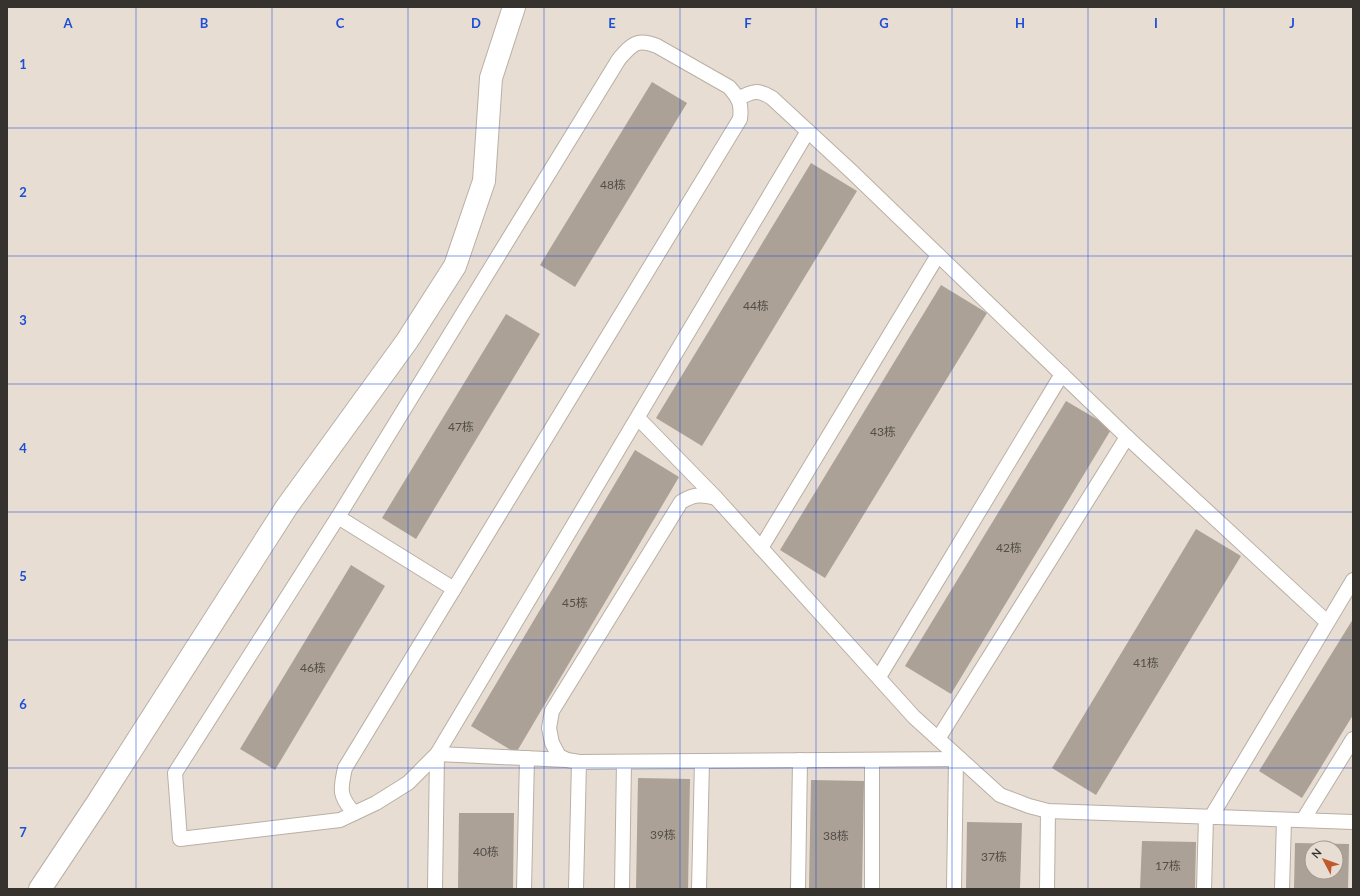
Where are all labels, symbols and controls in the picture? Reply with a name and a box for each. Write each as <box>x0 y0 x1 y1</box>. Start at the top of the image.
text: A <box>62 15 73 31</box>
text: B <box>200 15 209 31</box>
text: C <box>336 15 345 31</box>
text: D <box>471 15 481 31</box>
text: E <box>608 15 616 31</box>
text: F <box>744 15 752 31</box>
text: G <box>879 15 889 31</box>
text: H <box>1015 15 1025 31</box>
text: I <box>1154 15 1158 31</box>
text: J <box>1289 15 1295 31</box>
text: 1 <box>19 56 27 72</box>
house number: 48栋 <box>600 177 626 192</box>
text: 2 <box>19 184 27 200</box>
house number: 44栋 <box>743 298 769 313</box>
text: 3 <box>19 312 27 328</box>
house number: 47栋 <box>448 419 474 434</box>
house number: 43栋 <box>870 424 896 439</box>
text: 4 <box>19 440 27 456</box>
house number: 42栋 <box>996 540 1022 555</box>
text: 5 <box>19 568 27 584</box>
house number: 45栋 <box>562 595 588 610</box>
house number: 41栋 <box>1133 655 1159 670</box>
house number: 46栋 <box>300 660 326 675</box>
text: 6 <box>19 696 27 712</box>
text: 7 <box>19 824 27 840</box>
house number: 39栋 <box>650 827 676 842</box>
house number: 38栋 <box>823 828 849 843</box>
north arrow <box>1304 840 1344 880</box>
house number: 40栋 <box>473 844 499 859</box>
text: N <box>1308 846 1324 861</box>
house number: 37栋 <box>981 849 1007 864</box>
house number: 17栋 <box>1155 858 1181 873</box>

